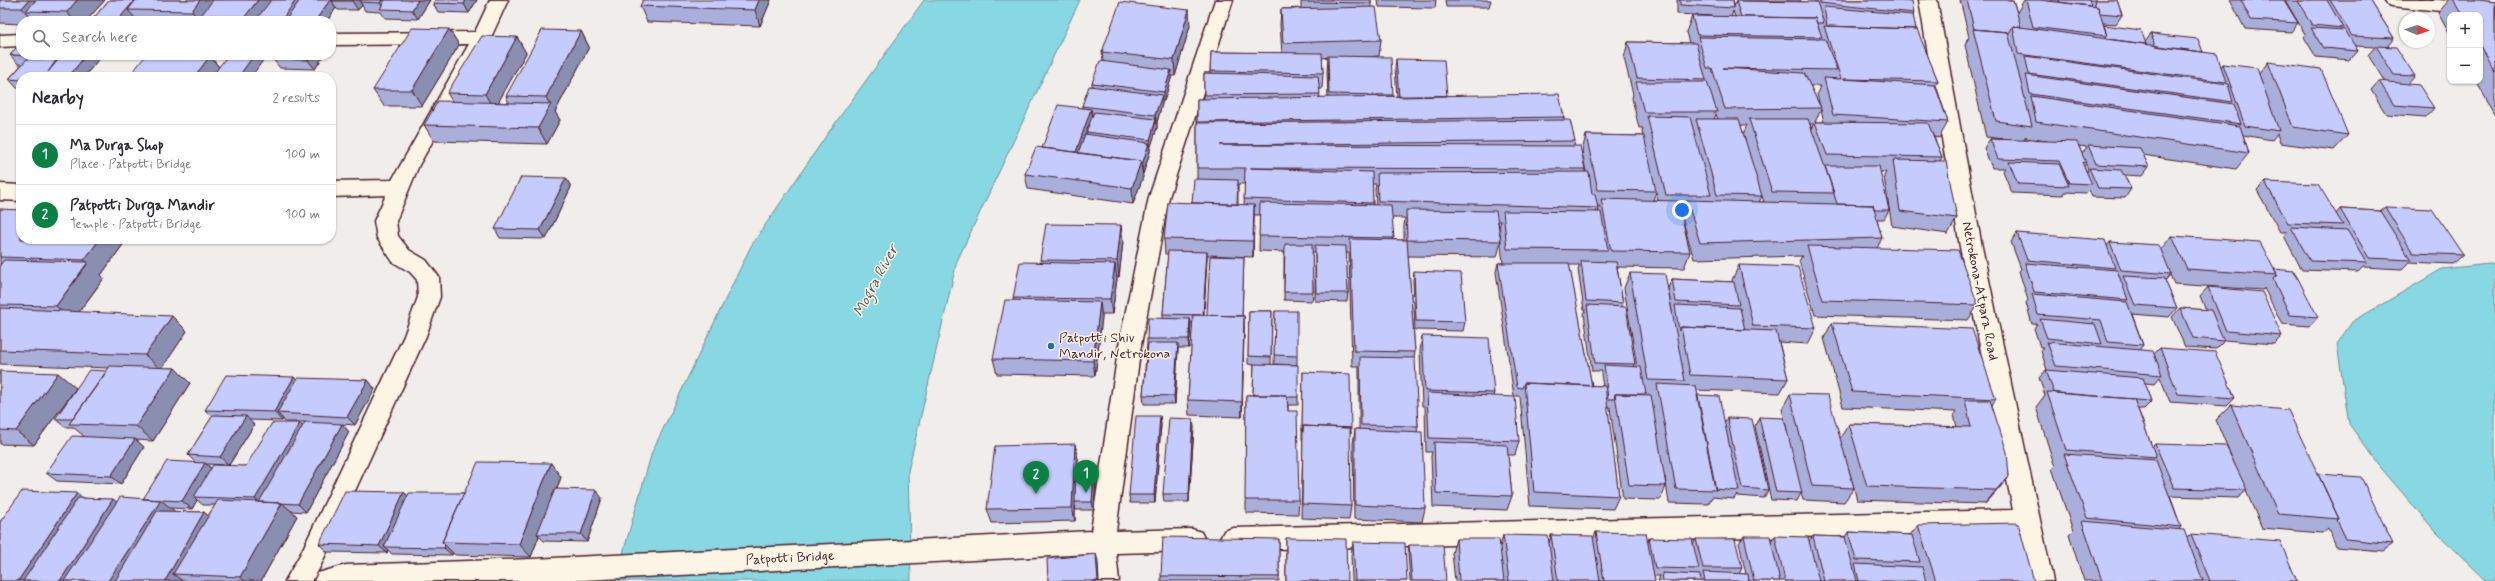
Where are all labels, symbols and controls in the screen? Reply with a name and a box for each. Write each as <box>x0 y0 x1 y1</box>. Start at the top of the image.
north arrow <box>2399 12 2435 48</box>
map controls <box>2447 12 2483 84</box>
button: + <box>2447 12 2483 48</box>
search box <box>16 16 336 60</box>
icon: search <box>30 27 52 49</box>
text: Search here <box>62 28 138 48</box>
button: − <box>2447 48 2483 84</box>
text: Nearby <box>32 87 84 109</box>
text: 2 results <box>273 90 320 107</box>
text: Ma Durga Shop <box>70 136 164 156</box>
text: 1 <box>42 146 48 163</box>
text: 100 m <box>285 146 320 163</box>
text: Place · Patpotti Bridge <box>70 156 191 173</box>
text: Patpotti Durga Mandir <box>70 196 215 216</box>
your location <box>1672 200 1692 220</box>
text: 2 <box>42 206 48 223</box>
text: 100 m <box>285 206 320 223</box>
text: Temple · Patpotti Bridge <box>70 216 201 233</box>
street label: Netrokona-Atpara Road <box>1958 220 2002 362</box>
water label: Mogra River <box>849 240 906 321</box>
place label: Patpotti Shiv Mandir, Netrokona <box>1059 329 1170 363</box>
marker: Patpotti Shiv Mandir, Netrokona <box>1046 341 1056 351</box>
pin: 1 <box>1073 460 1099 493</box>
pin: 2 <box>1023 461 1049 494</box>
street label: Patpotti Bridge <box>745 547 835 569</box>

